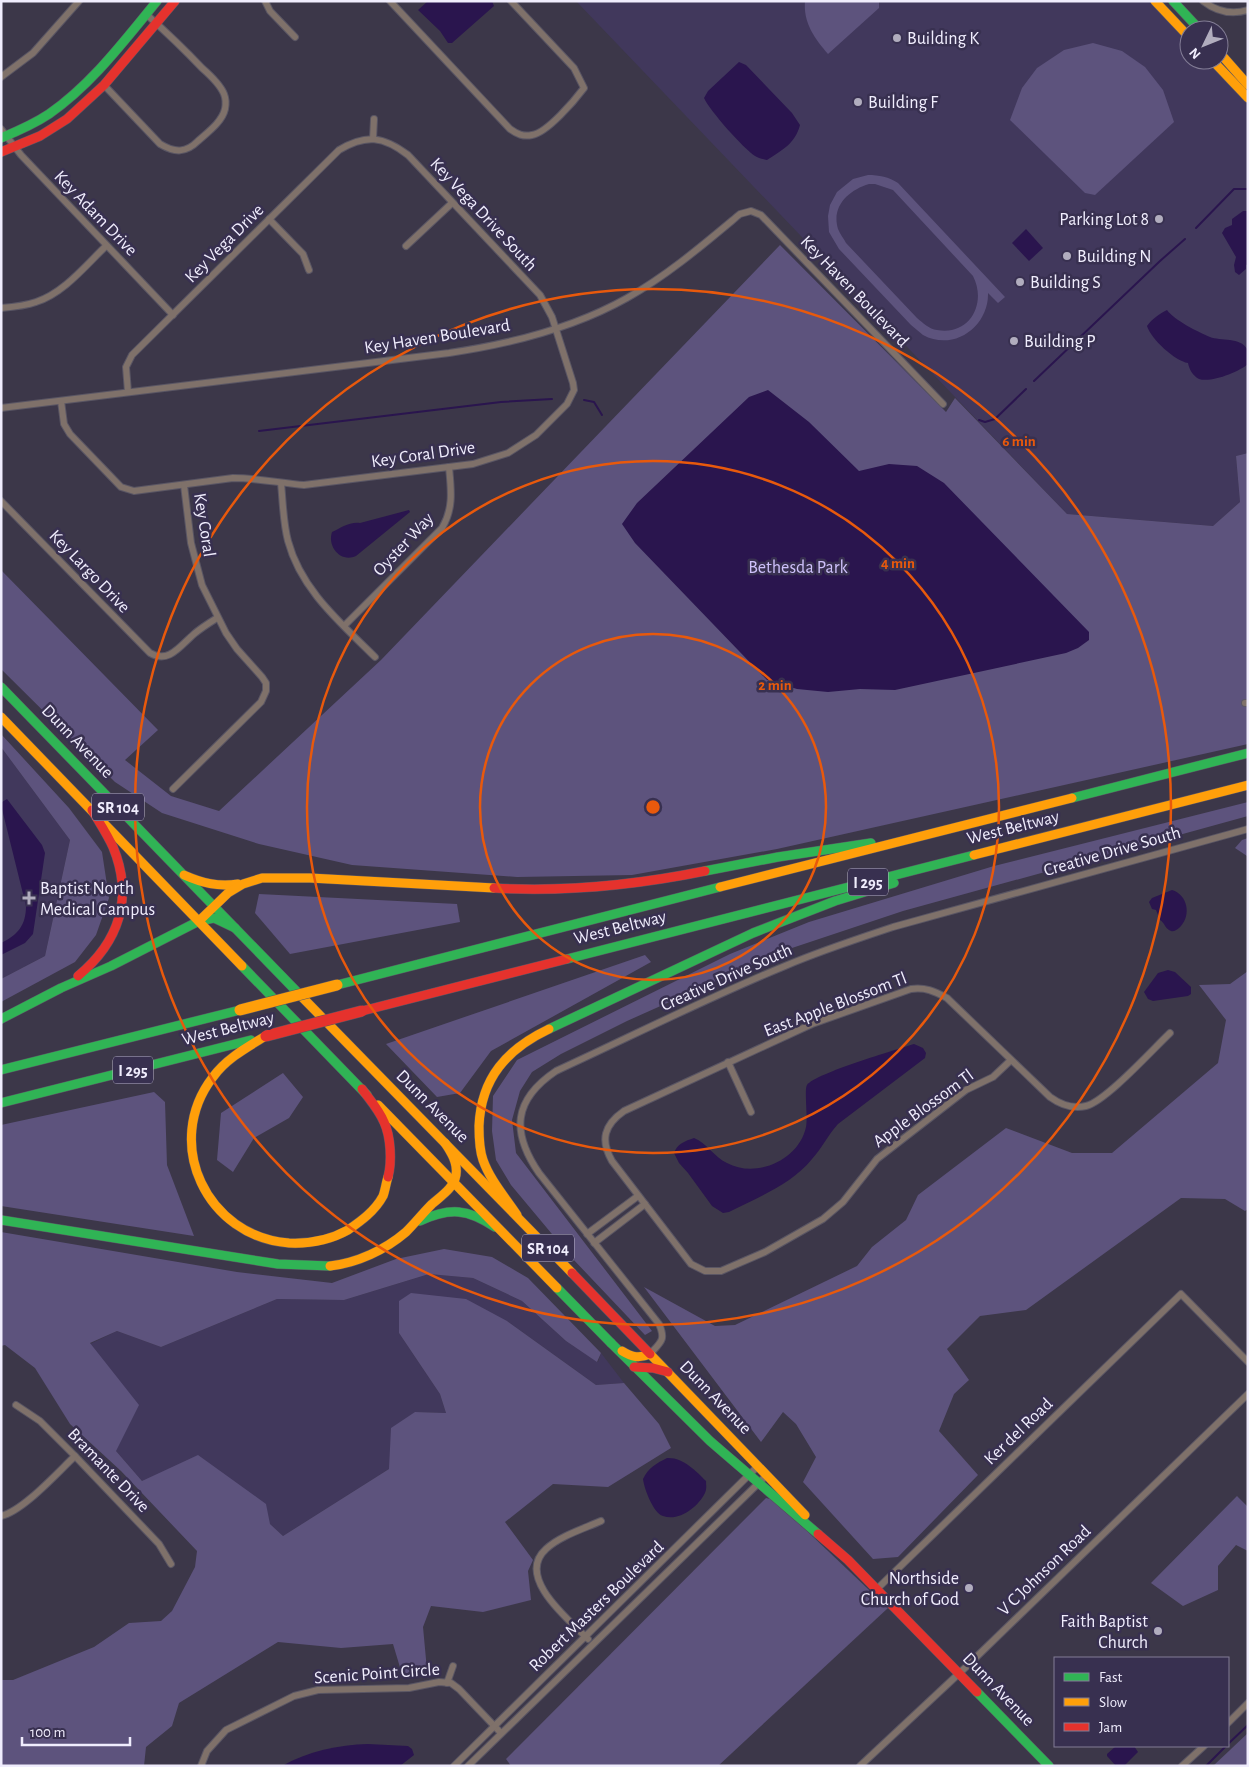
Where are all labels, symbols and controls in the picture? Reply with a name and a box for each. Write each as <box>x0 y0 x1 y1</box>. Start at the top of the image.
north arrow <box>1179 20 1229 70</box>
place label: Building K <box>907 30 979 48</box>
marker: Building K <box>891 32 903 44</box>
text: N <box>1187 45 1204 62</box>
place label: Building F <box>868 94 938 112</box>
marker: Building F <box>852 96 864 108</box>
street label: Key Vega Drive South <box>426 155 540 275</box>
street label: Key Adam Drive <box>50 168 140 260</box>
street label: Key Vega Drive <box>182 201 268 287</box>
place label: Parking Lot 8 <box>1059 211 1149 229</box>
marker: Parking Lot 8 <box>1153 213 1165 225</box>
street label: Key Haven Boulevard <box>797 233 912 351</box>
place label: Building N <box>1077 248 1152 266</box>
marker: Building N <box>1061 250 1073 262</box>
place label: Building S <box>1030 274 1101 292</box>
marker: Building S <box>1014 276 1026 288</box>
street label: Key Haven Boulevard <box>363 317 511 357</box>
place label: Building P <box>1024 333 1096 351</box>
marker: Building P <box>1008 335 1020 347</box>
text: 6 min <box>1002 434 1036 449</box>
street label: Key Coral Drive <box>370 439 476 471</box>
street label: Key Coral <box>190 492 218 558</box>
street label: Oyster Way <box>370 509 438 580</box>
street label: Key Largo Drive <box>45 527 133 617</box>
text: 4 min <box>881 556 915 571</box>
park label: Bethesda Park <box>748 559 849 577</box>
text: 2 min <box>758 678 792 693</box>
street label: Dunn Avenue <box>38 701 117 782</box>
road number: SR 104 <box>92 794 144 820</box>
centre of rings <box>644 798 662 816</box>
street label: West Beltway <box>965 808 1062 848</box>
street label: Creative Drive South <box>1042 824 1183 880</box>
road number: I 295 <box>848 869 888 896</box>
place label: Baptist North Medical Campus <box>40 880 155 919</box>
marker: Baptist North Medical Campus <box>22 891 36 905</box>
street label: West Beltway <box>572 908 669 948</box>
street label: Creative Drive South <box>658 941 795 1015</box>
street label: East Apple Blossom Tl <box>761 969 909 1040</box>
street label: West Beltway <box>180 1009 277 1049</box>
road number: I 295 <box>113 1056 153 1084</box>
street label: Apple Blossom Tl <box>870 1066 977 1151</box>
street label: Dunn Avenue <box>393 1067 472 1146</box>
road number: SR 104 <box>522 1234 574 1262</box>
street label: Dunn Avenue <box>676 1357 755 1438</box>
street label: Ker del Road <box>981 1395 1056 1469</box>
street label: Bramante Drive <box>64 1425 153 1516</box>
street label: V C Johnson Road <box>995 1522 1095 1619</box>
street label: Robert Masters Boulevard <box>526 1538 667 1675</box>
place label: Northside Church of God <box>861 1570 959 1609</box>
marker: Northside Church of God <box>963 1582 975 1594</box>
place label: Faith Baptist Church <box>1060 1613 1148 1652</box>
marker: Faith Baptist Church <box>1152 1625 1164 1637</box>
street label: Dunn Avenue <box>959 1649 1038 1730</box>
legend <box>1054 1657 1229 1747</box>
street label: Scenic Point Circle <box>314 1661 440 1687</box>
text: Fast <box>1099 1670 1123 1685</box>
text: Slow <box>1099 1695 1127 1710</box>
scale bar <box>22 1714 130 1746</box>
text: Jam <box>1099 1720 1122 1735</box>
text: 100 m <box>30 1725 65 1740</box>

